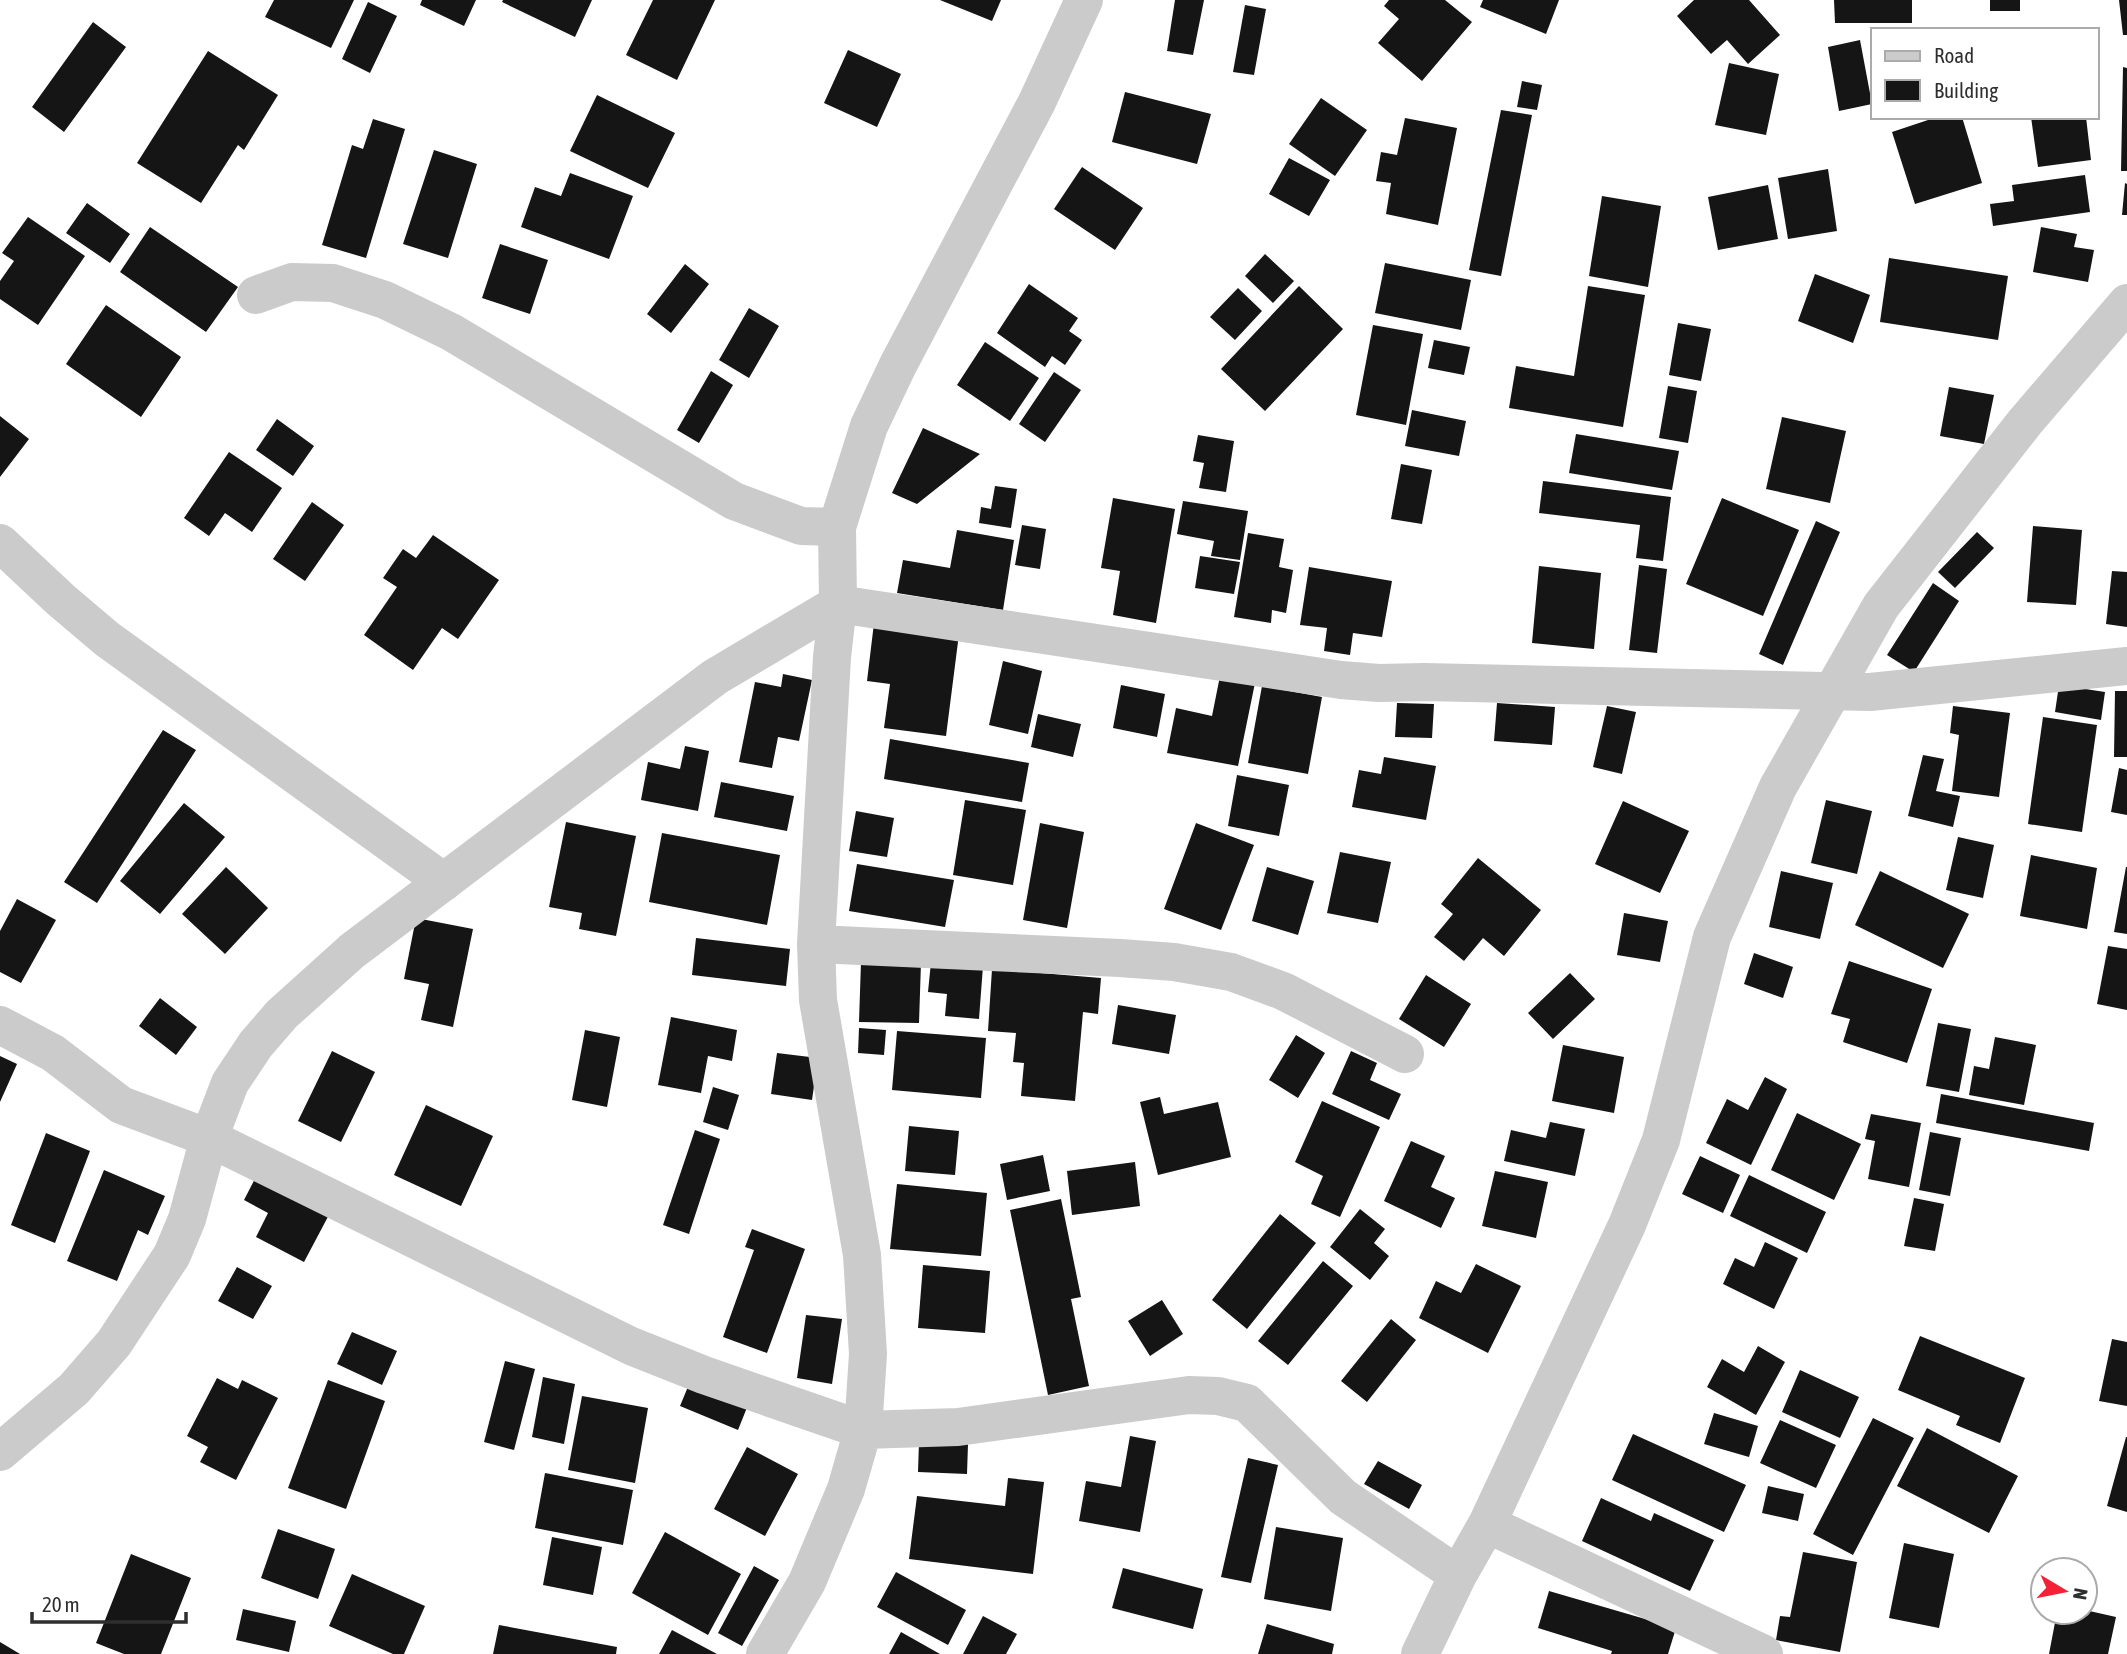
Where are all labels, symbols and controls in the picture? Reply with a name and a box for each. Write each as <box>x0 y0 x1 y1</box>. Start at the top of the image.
legend <box>1871 28 2099 119</box>
text: Road <box>1934 43 1974 67</box>
text: Building <box>1934 78 1998 102</box>
north arrow <box>2029 1556 2099 1626</box>
scale bar <box>32 1580 186 1624</box>
text: N <box>2069 1587 2093 1601</box>
text: 20 m <box>42 1592 80 1616</box>

